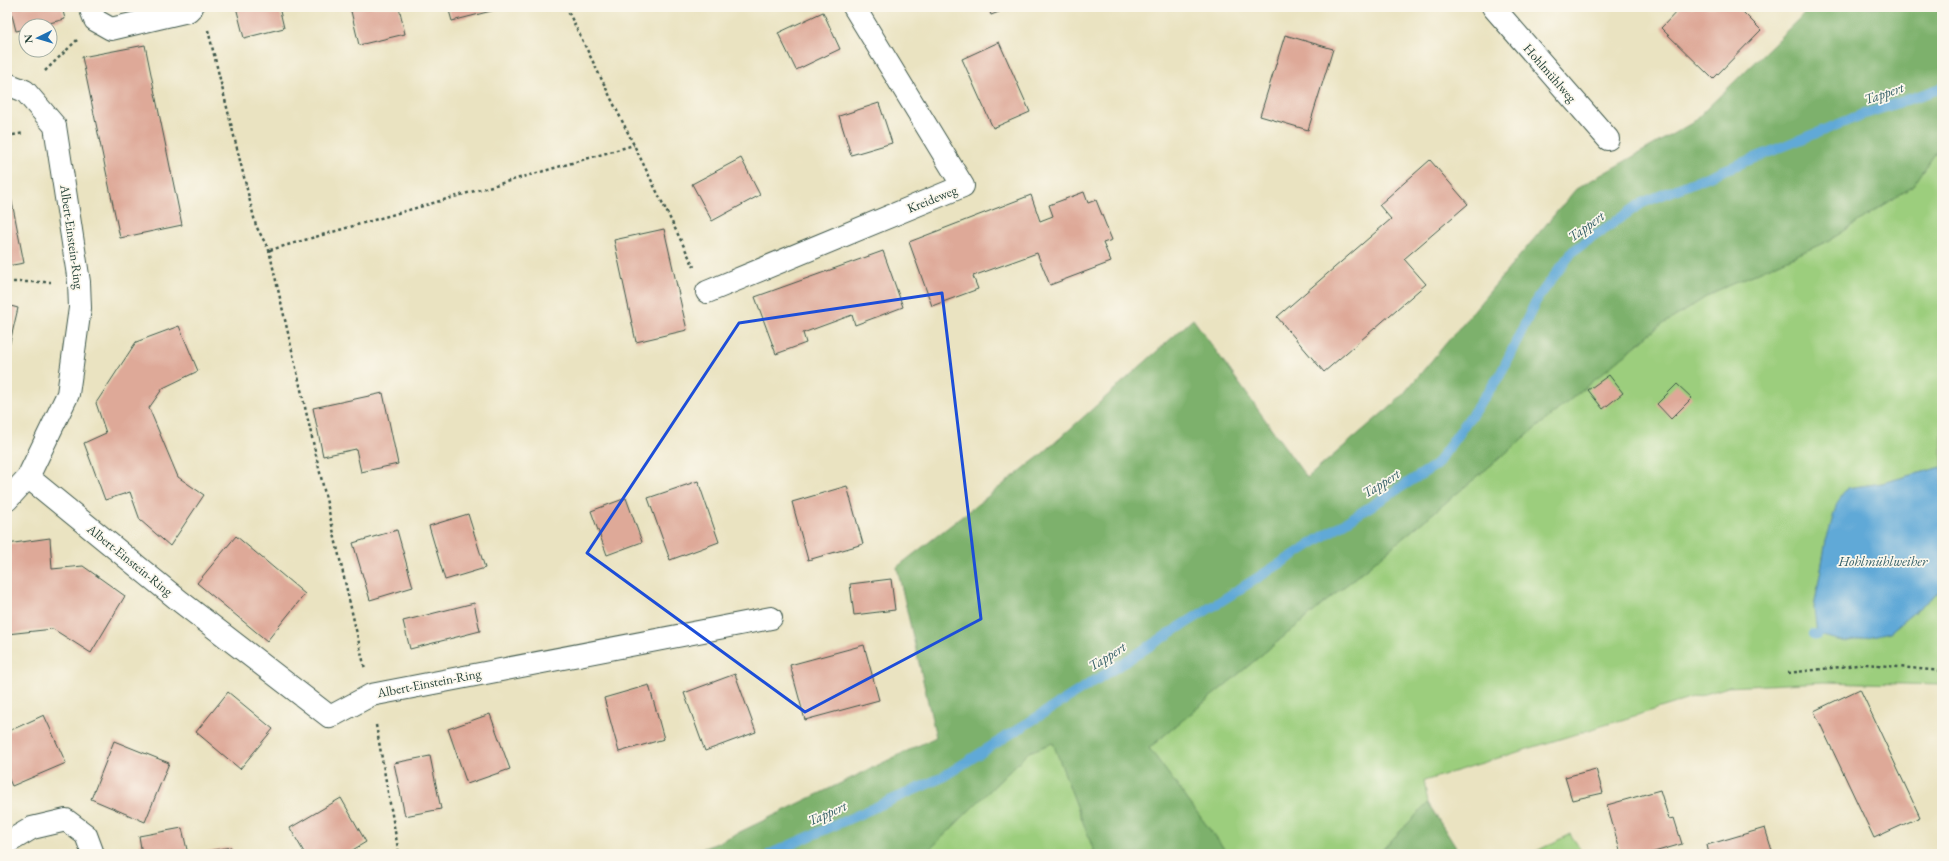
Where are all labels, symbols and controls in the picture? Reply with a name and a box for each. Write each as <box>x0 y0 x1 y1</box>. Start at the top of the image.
north arrow <box>18 18 58 58</box>
text: N <box>21 34 35 44</box>
street label: Hohlmühlweg <box>1520 40 1580 106</box>
water label: Tappert <box>1862 78 1907 108</box>
street label: Kreideweg <box>905 181 960 217</box>
street label: Albert-Einstein-Ring <box>56 183 88 291</box>
water label: Tappert <box>1564 206 1609 245</box>
water label: Tappert <box>1359 464 1404 501</box>
street label: Albert-Einstein-Ring <box>83 520 176 600</box>
water label: Hohlmühlweiher <box>1838 552 1928 570</box>
water label: Tappert <box>1085 637 1130 674</box>
street label: Albert-Einstein-Ring <box>375 665 483 702</box>
water label: Tappert <box>805 796 850 830</box>

